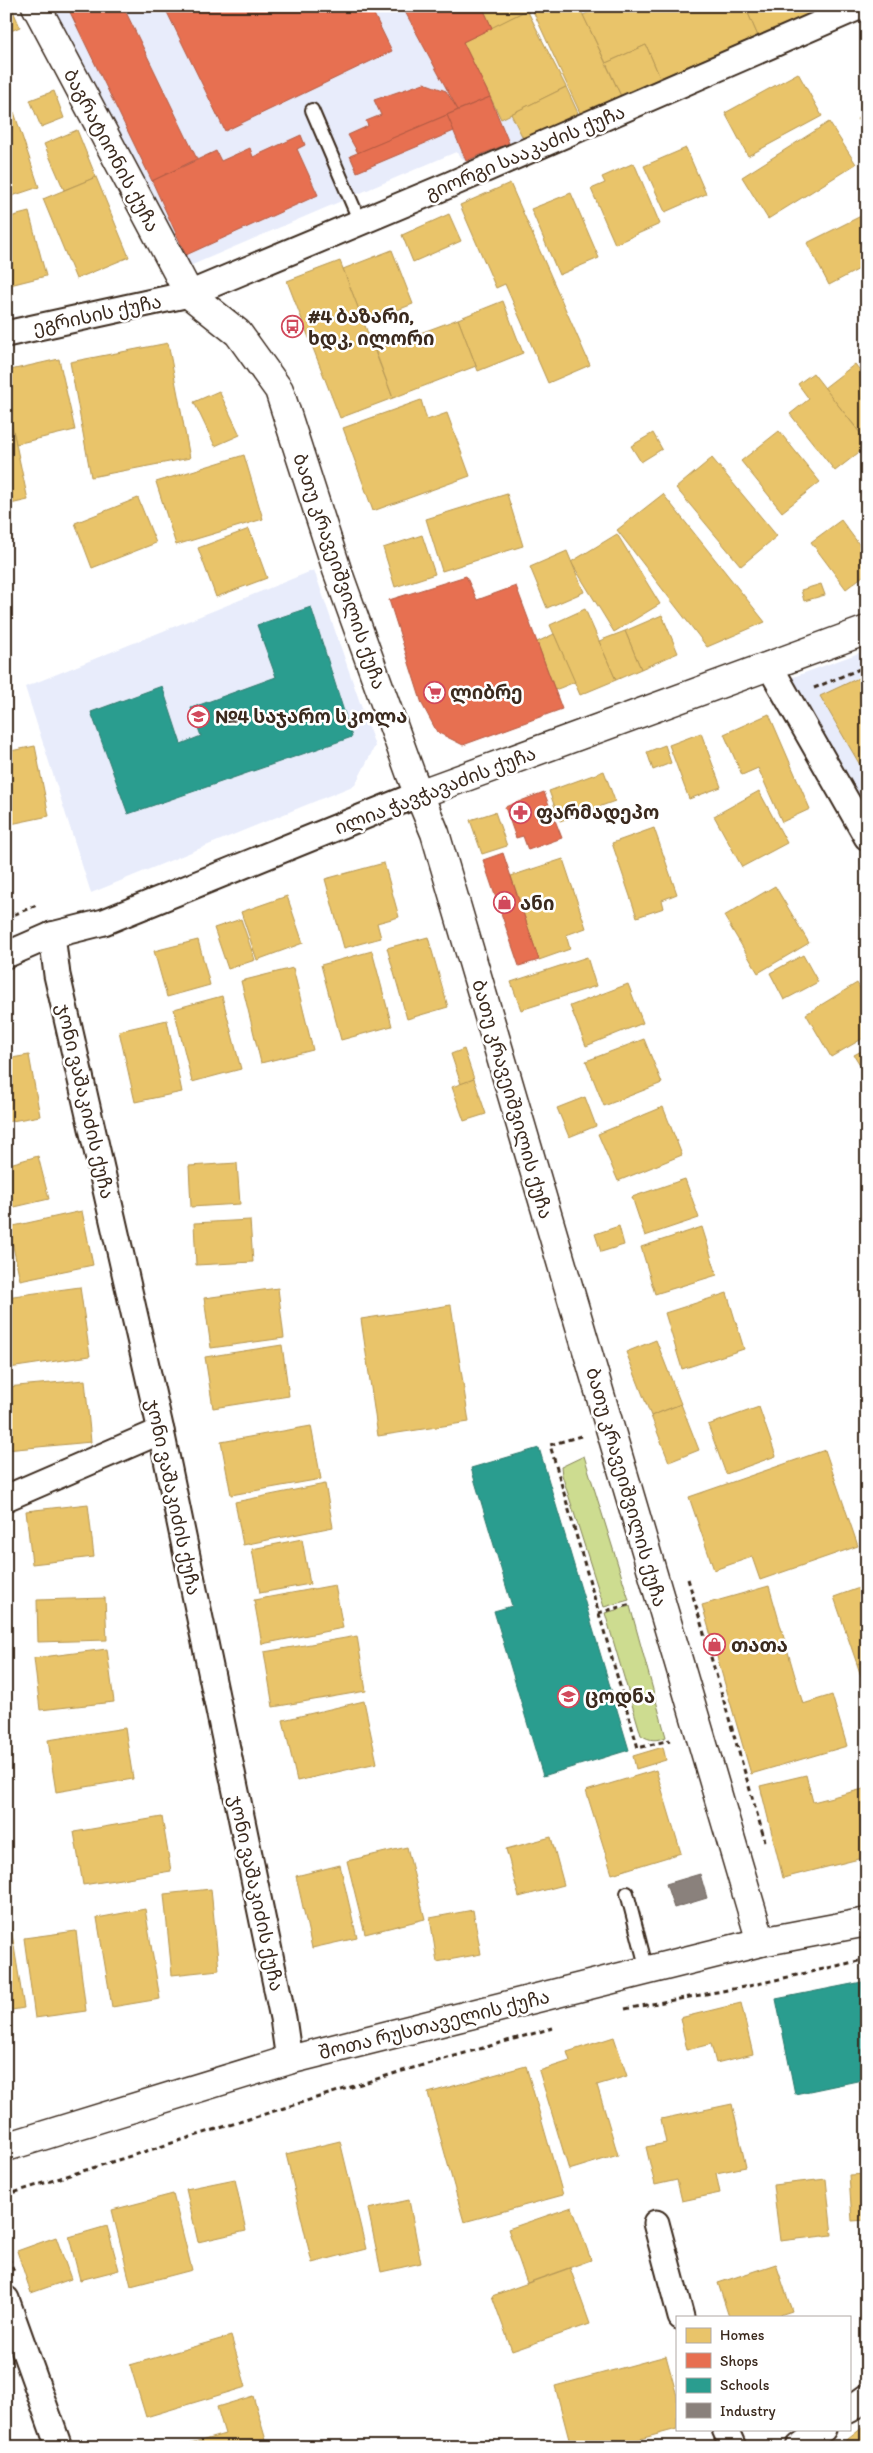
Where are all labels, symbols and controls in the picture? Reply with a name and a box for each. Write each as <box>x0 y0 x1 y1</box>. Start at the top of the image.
street label: ბაგრატიონის ქუჩა <box>59 65 164 236</box>
street label: გიორგი სააკაძის ქუჩა <box>422 100 628 205</box>
street label: ეგრისის ქუჩა <box>31 290 163 339</box>
place label: #4 ბაზარი, ხდკ, ილორი <box>307 305 435 351</box>
bus stop icon: #4 ბაზარი, ხდკ, ილორი <box>280 315 304 339</box>
street label: ბათუ კრავეიშვილის ქუჩა <box>287 450 391 692</box>
supermarket icon: ლიბრე <box>422 680 446 704</box>
place label: ლიბრე <box>450 681 523 704</box>
school or university icon: №4 საჯარო სკოლა <box>187 704 211 728</box>
place label: №4 საჯარო სკოლა <box>215 705 407 728</box>
street label: ილია ჭავჭავაძის ქუჩა <box>331 741 539 840</box>
pharmacy icon: ფარმადეპო <box>508 800 532 824</box>
place label: ფარმადეპო <box>536 801 659 825</box>
shop icon: ანი <box>492 891 516 915</box>
place label: ანი <box>520 892 554 915</box>
street label: ბათუ კრავეიშვილის ქუჩა <box>466 977 558 1222</box>
street label: ჯონი ვაშაკიძის ქუჩა <box>52 1001 119 1201</box>
street label: ბათუ კრავეიშვილის ქუჩა <box>580 1365 672 1610</box>
street label: ჯონი ვაშაკიძის ქუჩა <box>141 1397 206 1597</box>
shop icon: თათა <box>703 1633 727 1657</box>
place label: თათა <box>731 1634 788 1657</box>
school or university icon: ცოდნა <box>557 1684 581 1708</box>
place label: ცოდნა <box>585 1685 655 1709</box>
street label: ჯონი ვაშაკიძის ქუჩა <box>224 1793 289 1993</box>
street label: შოთა რუსთაველის ქუჩა <box>316 1985 552 2065</box>
legend <box>676 2316 850 2430</box>
text: Homes <box>720 2326 765 2344</box>
text: Shops <box>720 2352 759 2370</box>
text: Schools <box>720 2376 770 2394</box>
text: Industry <box>720 2402 776 2420</box>

